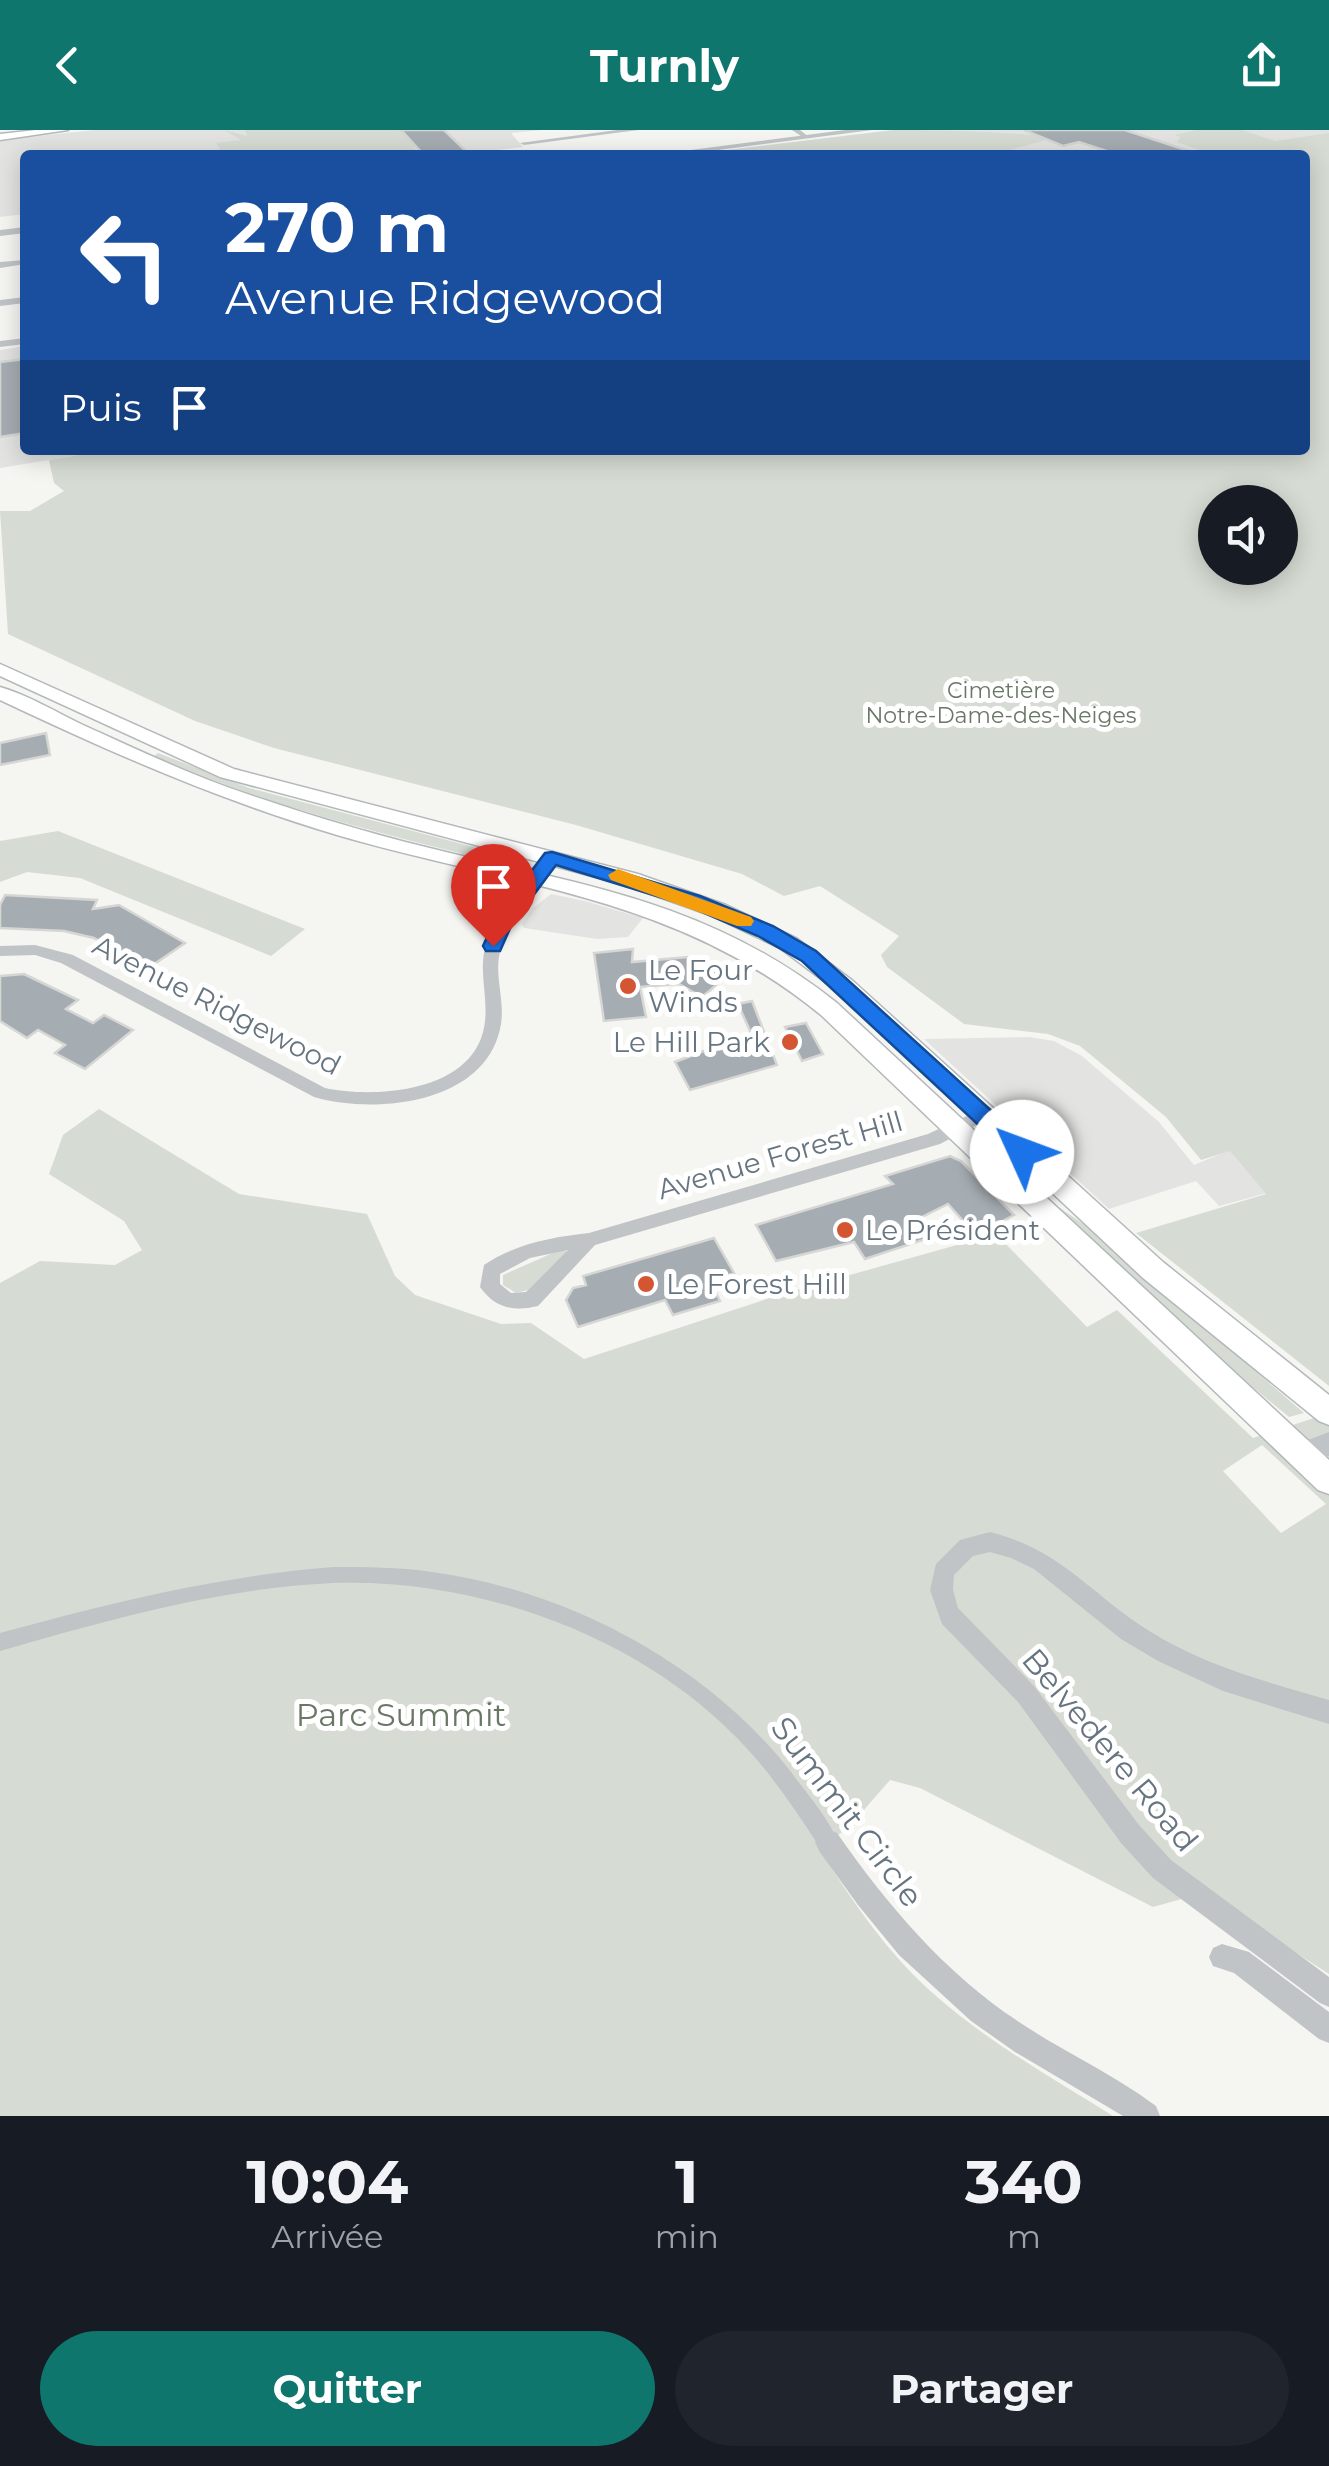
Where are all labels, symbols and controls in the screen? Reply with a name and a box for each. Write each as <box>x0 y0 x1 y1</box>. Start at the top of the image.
icon: back <box>40 38 95 93</box>
text: Turnly <box>590 38 739 93</box>
icon: share <box>1234 38 1289 93</box>
text: 270 m <box>225 184 449 270</box>
icon: left <box>60 190 190 320</box>
text: Avenue Ridgewood <box>225 270 665 325</box>
icon: arrive <box>162 380 217 435</box>
text: Puis <box>60 384 142 431</box>
map controls <box>1198 485 1298 585</box>
button: sound <box>1198 485 1298 585</box>
park label: Cimetière Notre-Dame-des-Neiges <box>865 677 1137 729</box>
pin <box>451 844 536 947</box>
icon: arrive <box>466 859 521 914</box>
street label: Avenue Ridgewood <box>87 928 347 1082</box>
place label: Le Four Winds <box>648 953 753 1019</box>
marker: Le Four Winds <box>617 975 639 997</box>
place label: Le Hill Park <box>613 1025 770 1059</box>
marker: Le Hill Park <box>779 1031 801 1053</box>
position arrow <box>970 1100 1074 1204</box>
street label: Avenue Forest Hill <box>654 1104 906 1206</box>
place label: Le Président <box>865 1213 1040 1247</box>
marker: Le Président <box>834 1219 856 1241</box>
place label: Le Forest Hill <box>666 1267 847 1301</box>
marker: Le Forest Hill <box>635 1273 657 1295</box>
street label: Belvedere Road <box>1014 1640 1207 1859</box>
park label: Parc Summit <box>296 1695 506 1734</box>
street label: Summit Circle <box>763 1709 932 1915</box>
text: 10:04 <box>246 2145 408 2218</box>
text: 1 <box>675 2145 698 2218</box>
text: 340 <box>965 2145 1083 2218</box>
text: Arrivée <box>271 2217 383 2256</box>
text: min <box>655 2217 719 2256</box>
text: m <box>1007 2217 1041 2256</box>
button: Quitter <box>40 2331 655 2446</box>
button: Partager <box>675 2331 1289 2446</box>

